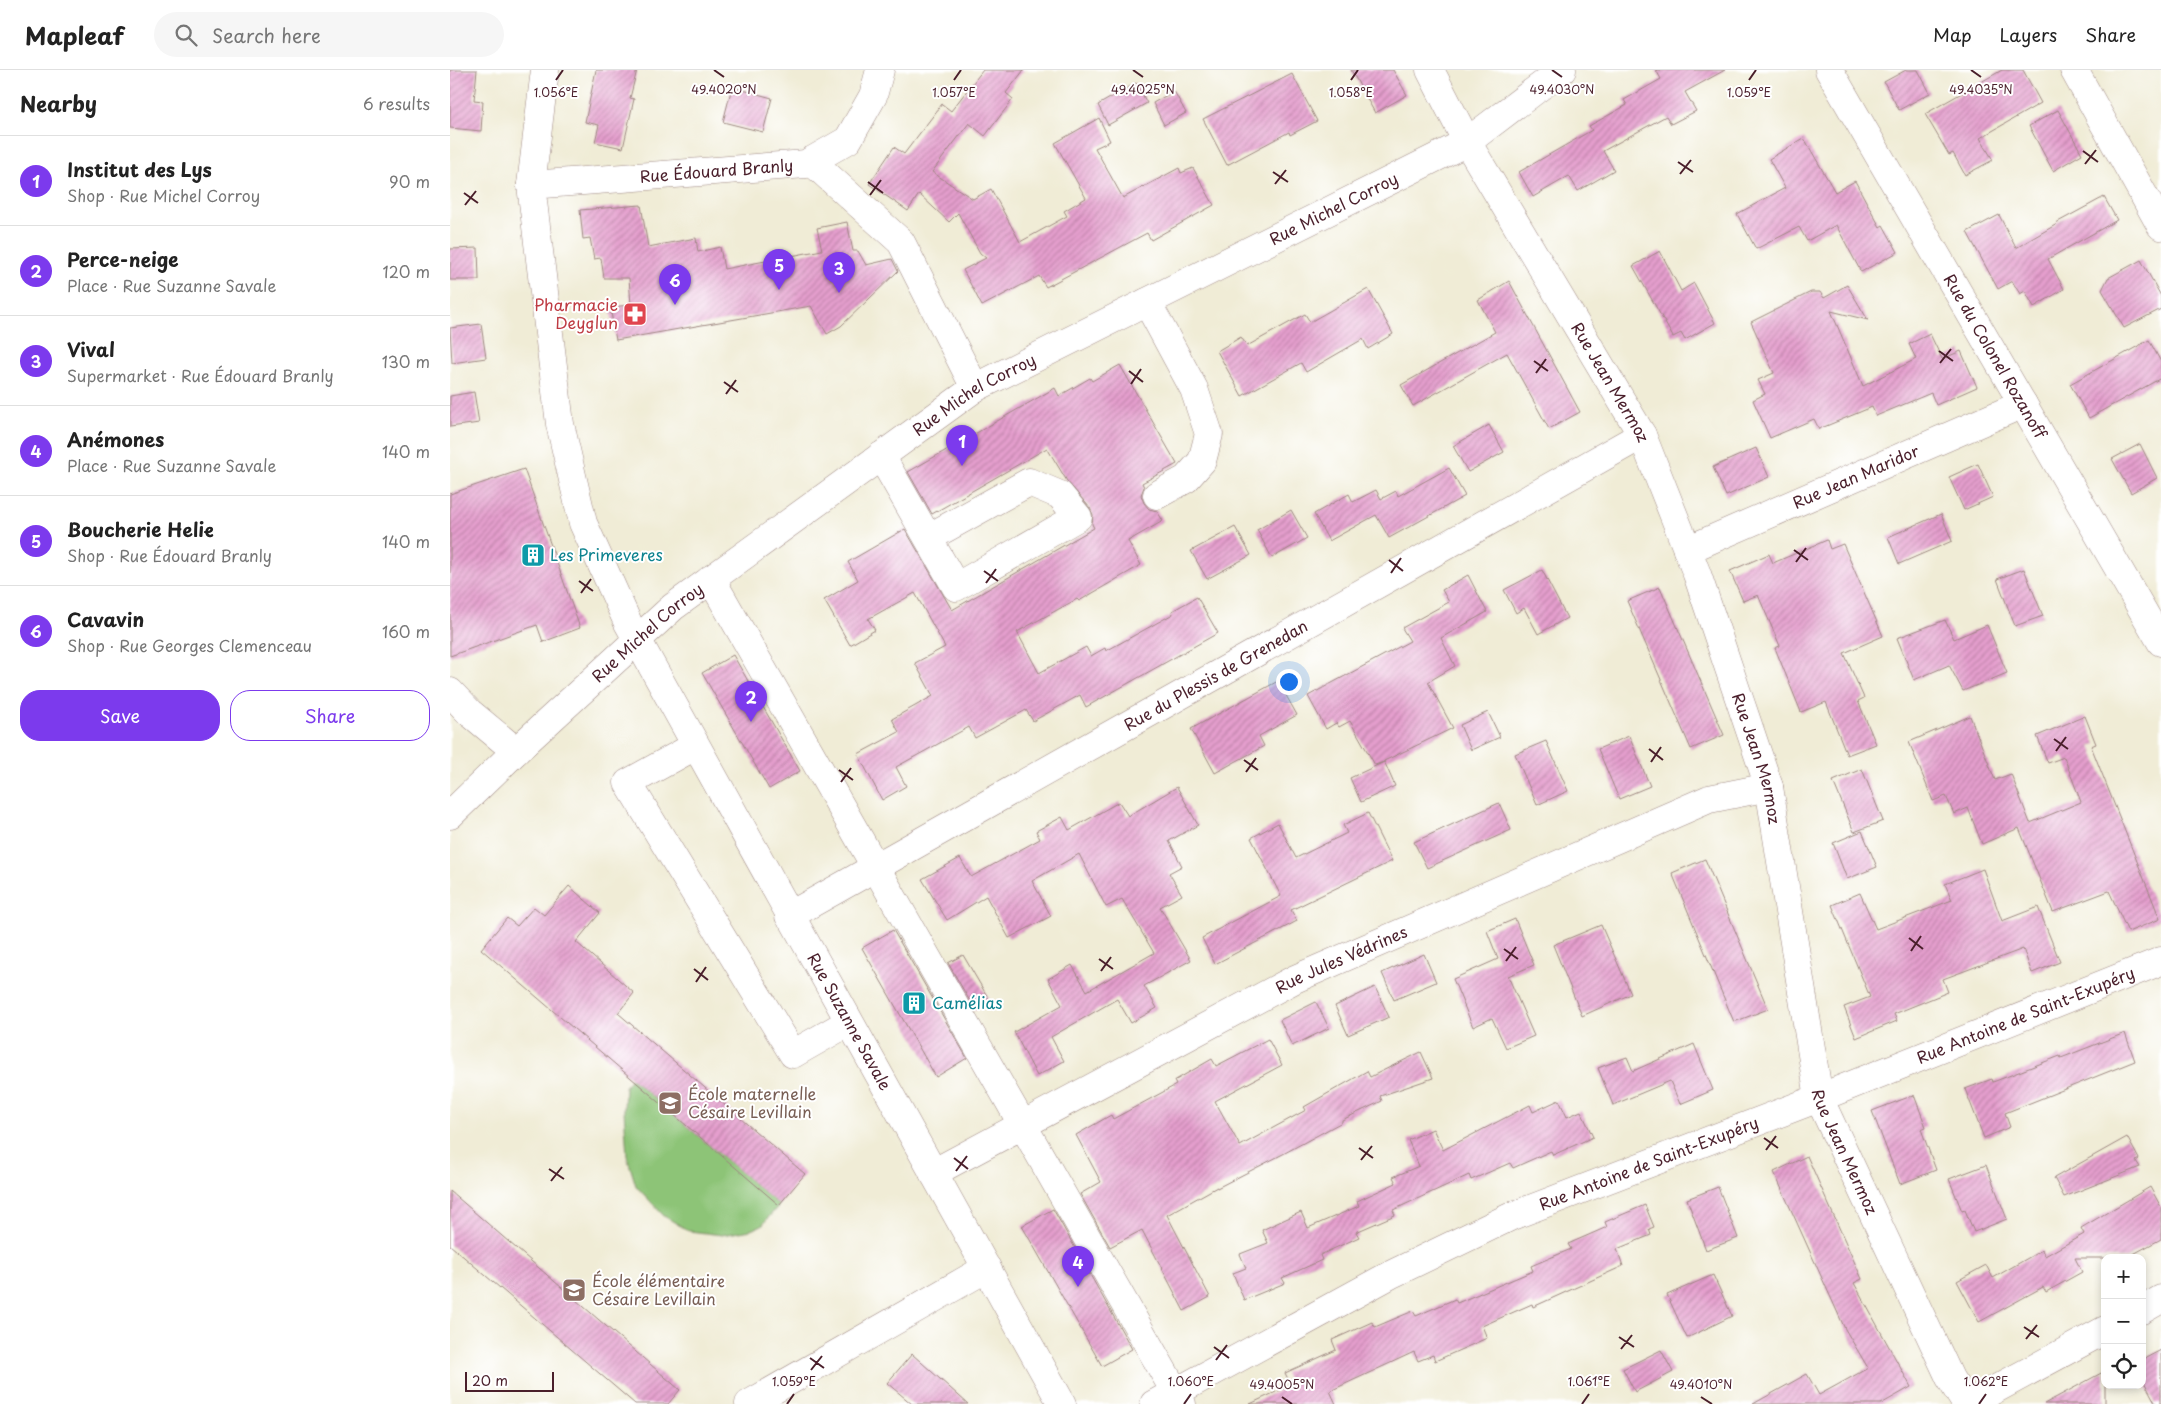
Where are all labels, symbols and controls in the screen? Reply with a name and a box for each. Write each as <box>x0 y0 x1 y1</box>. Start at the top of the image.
search box <box>154 12 504 57</box>
text: Mapleaf <box>25 17 124 53</box>
icon: search <box>172 21 200 49</box>
text: Search here <box>212 21 321 49</box>
text: Map <box>1933 21 1972 48</box>
text: Layers <box>2000 21 2057 48</box>
text: Share <box>2085 21 2136 48</box>
text: 49.4020°N <box>691 80 757 98</box>
text: 49.4025°N <box>1111 80 1175 98</box>
text: 49.4030°N <box>1530 80 1594 98</box>
text: 49.4035°N <box>1949 80 2013 98</box>
text: 1.056°E <box>534 83 578 101</box>
text: 1.057°E <box>932 83 976 101</box>
text: 1.058°E <box>1329 83 1373 101</box>
text: 1.059°E <box>1727 83 1771 101</box>
text: Nearby <box>20 87 97 119</box>
text: 6 results <box>363 91 430 115</box>
street label: Rue Édouard Branly <box>639 152 794 188</box>
text: Institut des Lys <box>67 155 212 183</box>
street label: Rue Michel Corroy <box>1265 165 1402 250</box>
text: 1 <box>32 169 40 193</box>
text: 90 m <box>389 169 430 193</box>
text: Shop · Rue Michel Corroy <box>67 183 260 207</box>
text: Perce-neige <box>67 245 179 273</box>
pin: 5 <box>763 249 795 290</box>
pin: 3 <box>823 252 855 293</box>
text: 2 <box>30 259 42 283</box>
text: 120 m <box>383 259 430 283</box>
pin: 6 <box>659 264 691 305</box>
street label: Rue du Colonel Rozanoff <box>1939 269 2054 444</box>
text: Place · Rue Suzanne Savale <box>67 273 276 297</box>
place label: Pharmacie Deyglun <box>534 292 618 334</box>
pharmacy icon: Pharmacie Deyglun <box>622 301 648 327</box>
street label: Rue Jean Mermoz <box>1566 317 1657 445</box>
text: Vival <box>67 335 115 363</box>
street label: Rue Michel Corroy <box>907 347 1039 441</box>
text: 3 <box>31 349 41 373</box>
text: 130 m <box>382 349 430 373</box>
text: Supermarket · Rue Édouard Branly <box>67 363 334 387</box>
text: Anémones <box>67 425 164 453</box>
pin: 1 <box>946 425 978 466</box>
street label: Rue Jean Maridor <box>1789 437 1923 514</box>
text: 4 <box>31 439 41 463</box>
text: 140 m <box>382 439 430 463</box>
text: Place · Rue Suzanne Savale <box>67 453 276 477</box>
text: Boucherie Helie <box>67 515 214 543</box>
text: 5 <box>31 529 41 553</box>
text: 140 m <box>382 529 430 553</box>
building icon: Les Primeveres <box>520 542 546 568</box>
place label: Les Primeveres <box>550 542 663 566</box>
text: Shop · Rue Édouard Branly <box>67 543 272 567</box>
street label: Rue Michel Corroy <box>586 576 708 687</box>
text: Cavavin <box>67 605 144 633</box>
street label: Rue du Plessis de Grenedan <box>1119 613 1312 736</box>
text: 6 <box>30 619 42 643</box>
text: 160 m <box>382 619 430 643</box>
text: Shop · Rue Georges Clemenceau <box>67 633 312 657</box>
your location <box>1276 669 1302 695</box>
pin: 2 <box>735 681 767 722</box>
street label: Rue Jean Mermoz <box>1727 689 1788 826</box>
button: Save <box>20 690 220 741</box>
button: Share <box>230 690 430 741</box>
street label: Rue Jules Védrines <box>1270 919 1411 999</box>
street label: Rue Suzanne Savale <box>802 948 898 1094</box>
street label: Rue Antoine de Saint-Exupéry <box>1913 960 2138 1069</box>
building icon: Camélias <box>901 990 927 1016</box>
place label: Camélias <box>932 990 1003 1014</box>
place label: École maternelle Césaire Levillain <box>688 1081 817 1123</box>
street label: Rue Jean Mermoz <box>1807 1087 1885 1218</box>
school or university icon: École maternelle Césaire Levillain <box>657 1090 683 1116</box>
street label: Rue Antoine de Saint-Exupéry <box>1535 1109 1762 1216</box>
pin: 4 <box>1062 1246 1094 1287</box>
map controls <box>2101 1254 2146 1389</box>
button: + <box>2101 1254 2146 1299</box>
place label: École élémentaire Césaire Levillain <box>592 1268 725 1310</box>
school or university icon: École élémentaire Césaire Levillain <box>561 1277 587 1303</box>
button: − <box>2101 1299 2146 1344</box>
button: locate <box>2101 1344 2146 1389</box>
scale bar <box>465 1369 554 1392</box>
text: 20 m <box>472 1370 508 1391</box>
text: 1.059°E <box>772 1372 816 1390</box>
text: 1.060°E <box>1168 1372 1214 1390</box>
text: 1.061°E <box>1568 1372 1610 1390</box>
text: 1.062°E <box>1964 1372 2008 1390</box>
text: 49.4005°N <box>1250 1375 1314 1393</box>
text: 49.4010°N <box>1670 1375 1732 1393</box>

